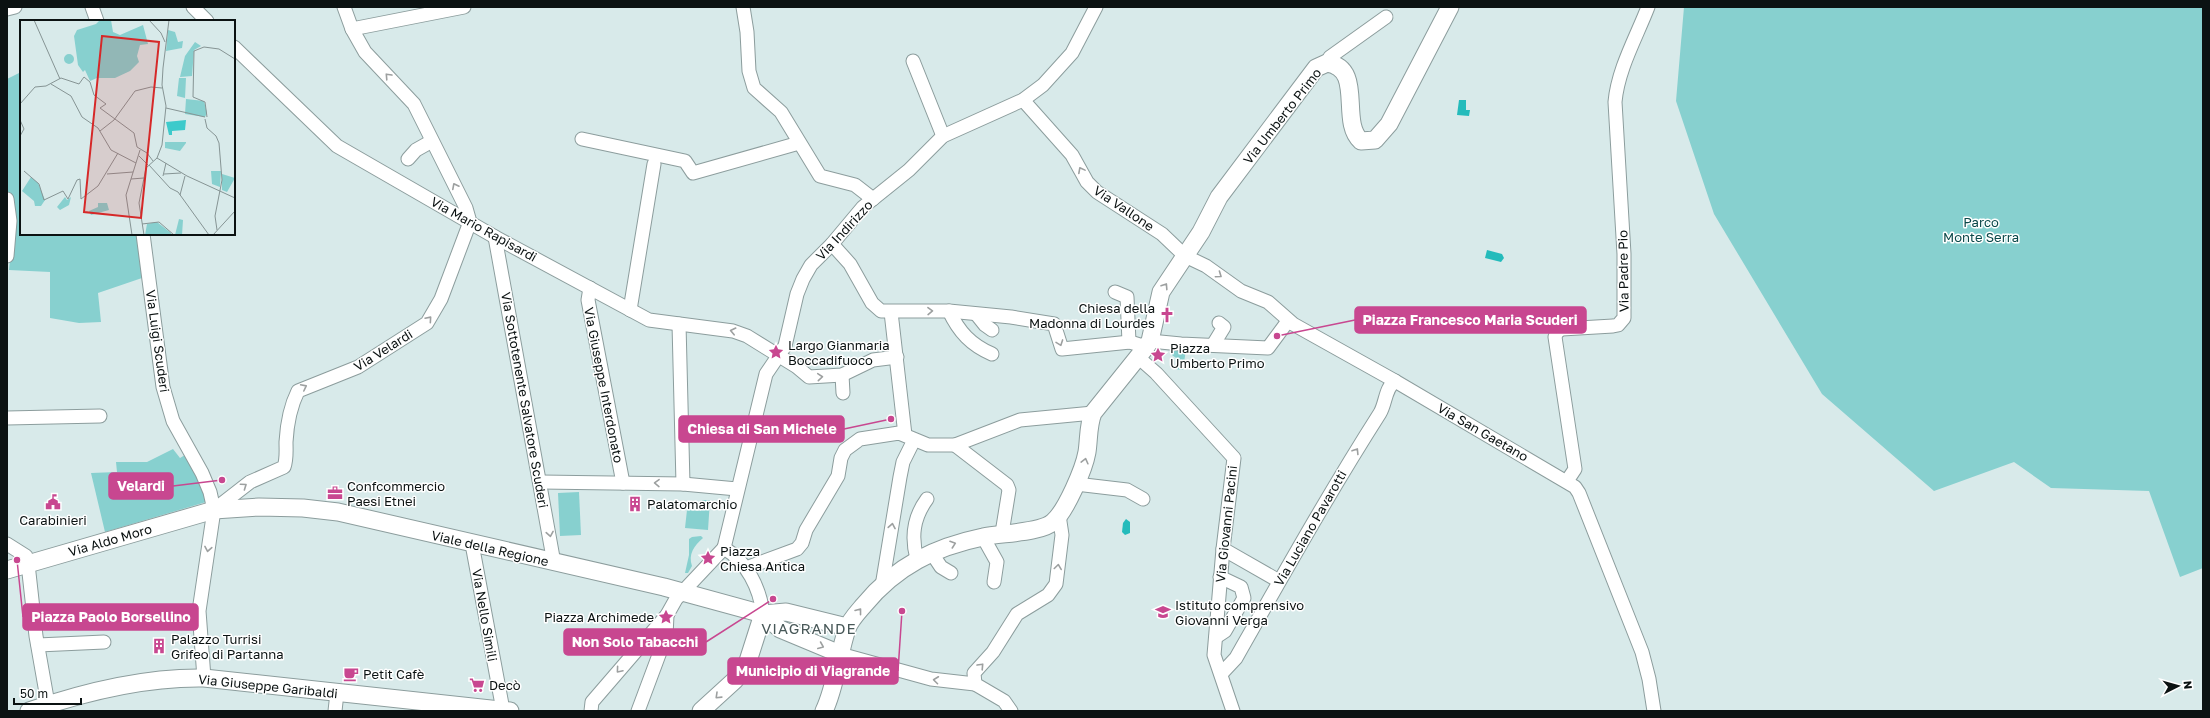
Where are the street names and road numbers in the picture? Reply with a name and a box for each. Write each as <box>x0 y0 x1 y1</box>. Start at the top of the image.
street label: Via Umberto Primo <box>1240 65 1325 167</box>
street label: Via Vallone <box>1091 182 1157 234</box>
street label: Via Mario Rapisardi <box>428 193 540 265</box>
street label: Via Indirizzo <box>812 197 876 263</box>
street label: Via Padre Pio <box>1614 230 1632 312</box>
street label: Via Luigi Scuderi <box>143 289 173 393</box>
street label: Via Sottotenente Salvatore Scuderi <box>498 291 552 509</box>
street label: Via Giuseppe Interdonato <box>581 306 627 464</box>
street label: Via Velardi <box>351 326 415 374</box>
street label: Via San Gaetano <box>1435 400 1531 465</box>
street label: Via Giovanni Pacini <box>1212 465 1240 583</box>
street label: Via Luciano Pavarotti <box>1270 467 1350 589</box>
street label: Via Aldo Moro <box>66 520 154 560</box>
street label: Viale della Regione <box>430 527 550 569</box>
street label: Via Nello Simili <box>469 567 501 663</box>
street label: Via Giuseppe Garibaldi <box>197 671 339 701</box>

